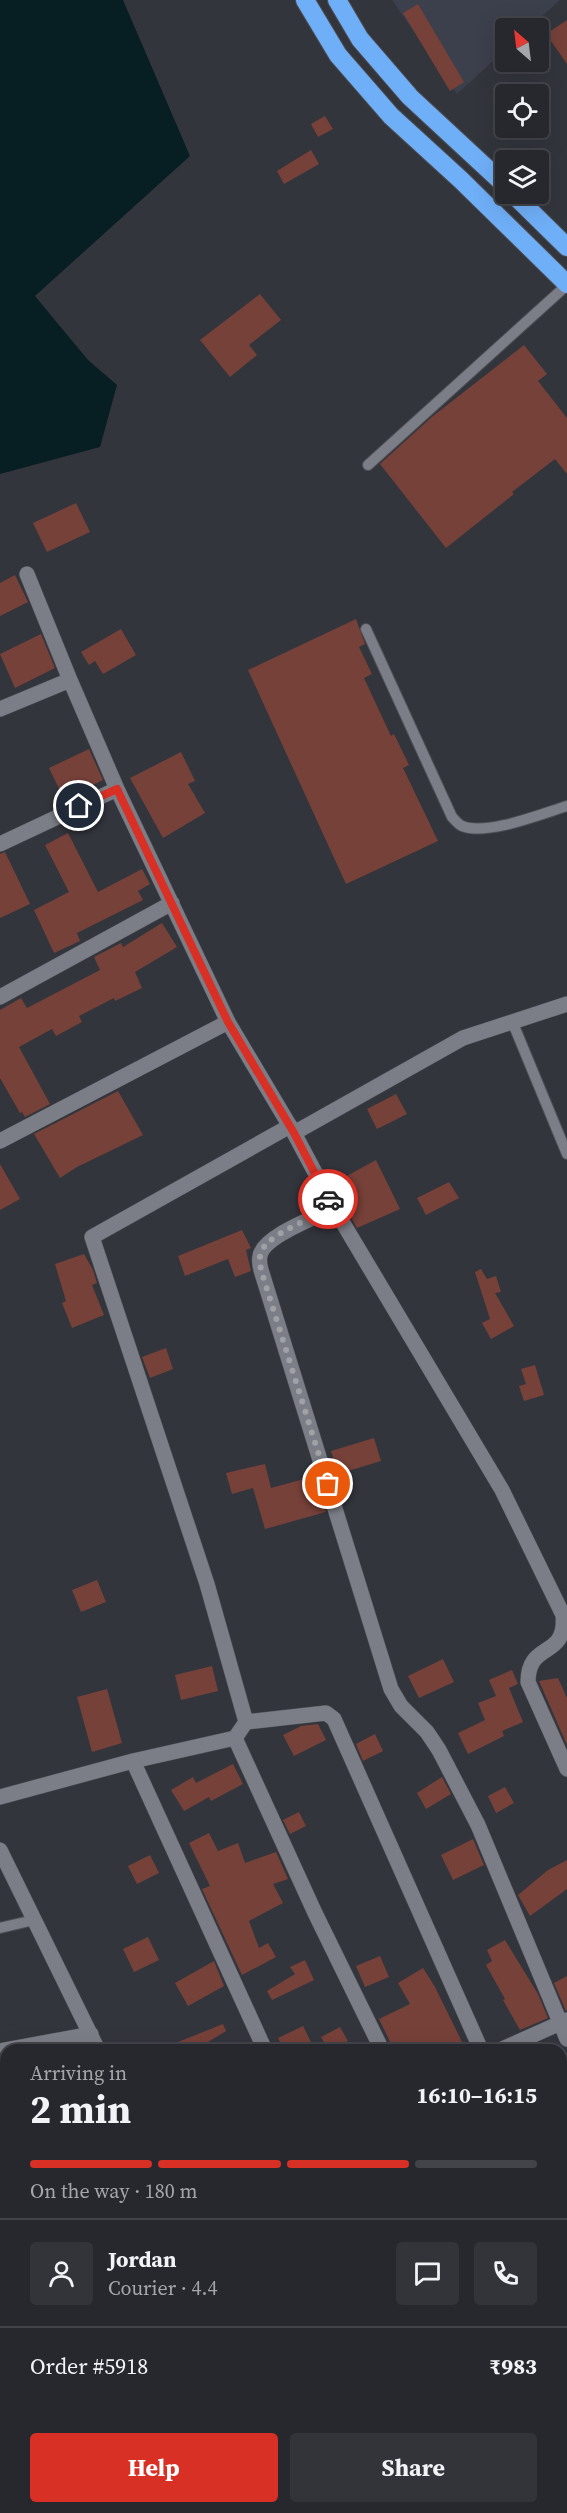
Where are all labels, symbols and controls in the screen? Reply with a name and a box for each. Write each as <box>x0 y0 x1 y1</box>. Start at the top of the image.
north arrow <box>495 18 549 72</box>
map controls <box>495 18 549 204</box>
button: locate <box>495 84 549 138</box>
button: layers <box>495 150 549 204</box>
pin <box>53 780 104 831</box>
icon: home <box>62 789 95 822</box>
courier <box>298 1169 358 1229</box>
icon: car <box>312 1183 345 1216</box>
pin <box>302 1458 353 1509</box>
icon: bag <box>311 1467 344 1500</box>
text: Arriving in <box>30 2059 127 2087</box>
text: 16:10–16:15 <box>417 2080 537 2110</box>
text: 2 min <box>30 2083 131 2136</box>
text: On the way · 180 m <box>30 2177 197 2205</box>
button: person <box>30 2242 93 2305</box>
button: chat <box>396 2242 459 2305</box>
button: phone <box>474 2242 537 2305</box>
text: Jordan <box>108 2244 176 2274</box>
text: Courier · 4.4 <box>108 2274 217 2302</box>
text: Order #5918 <box>30 2351 148 2381</box>
text: ₹983 <box>489 2351 537 2381</box>
button: Help <box>30 2433 278 2502</box>
button: Share <box>290 2433 537 2502</box>

